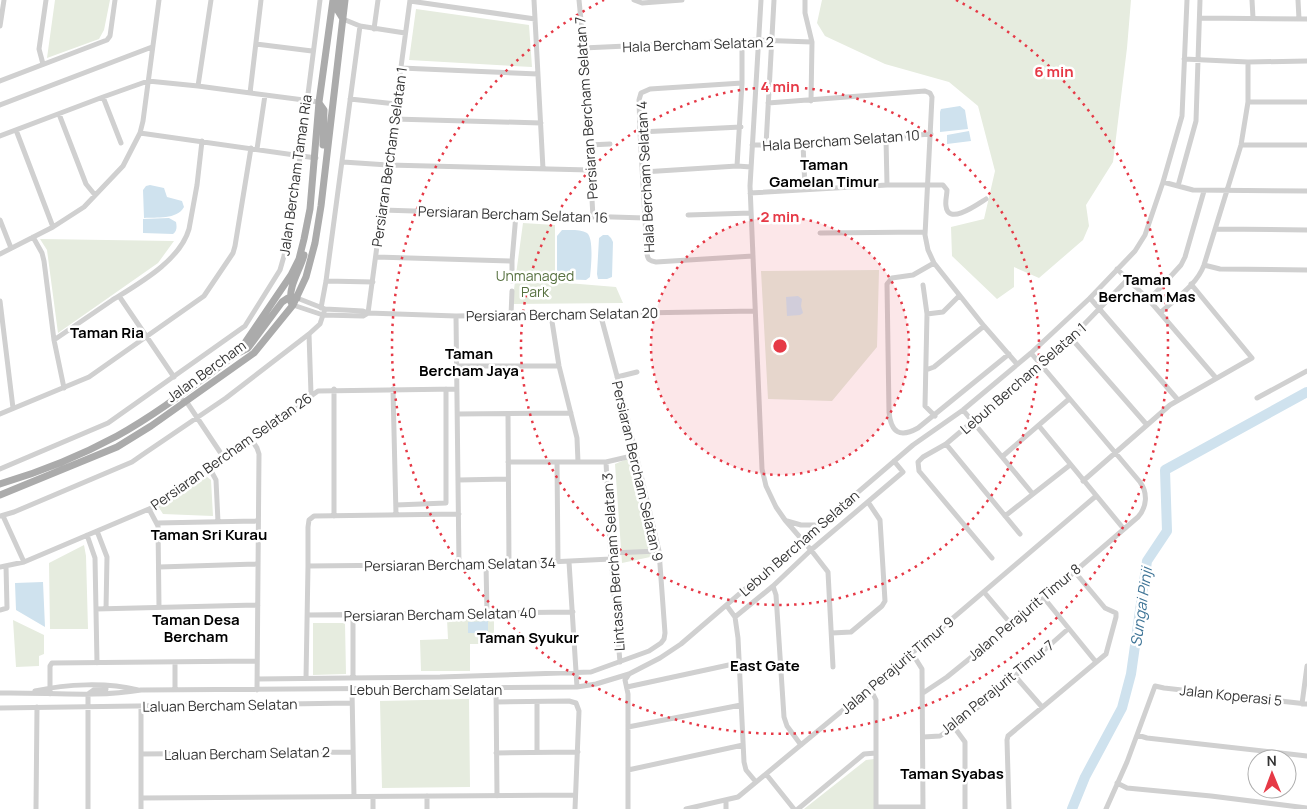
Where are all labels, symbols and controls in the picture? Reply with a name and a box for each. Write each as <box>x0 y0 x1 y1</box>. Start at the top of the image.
street label: Persiaran Bercham Selatan 7 <box>570 16 602 200</box>
street label: Hala Bercham Selatan 2 <box>622 32 774 56</box>
text: 6 min <box>1034 61 1074 82</box>
street label: Persiaran Bercham Selatan 1 <box>367 66 411 248</box>
text: 4 min <box>760 76 800 97</box>
street label: Jalan Bercham Taman Ria <box>274 93 316 257</box>
street label: Hala Bercham Selatan 4 <box>632 101 658 253</box>
street label: Hala Bercham Selatan 10 <box>762 125 920 155</box>
district label: Taman Gamelan Timur <box>769 154 879 192</box>
street label: Persiaran Bercham Selatan 16 <box>418 201 608 227</box>
text: 2 min <box>760 206 800 227</box>
park label: Unmanaged Park <box>496 266 574 301</box>
district label: Taman Bercham Mas <box>1098 269 1196 307</box>
street label: Persiaran Bercham Selatan 20 <box>466 303 658 325</box>
street label: Lebuh Bercham Selatan 1 <box>956 318 1090 438</box>
district label: Taman Ria <box>70 322 144 343</box>
street label: Jalan Bercham <box>162 336 250 406</box>
centre of rings <box>771 337 789 355</box>
district label: Taman Bercham Jaya <box>419 343 519 381</box>
street label: Persiaran Bercham Selatan 9 <box>608 379 668 563</box>
street label: Persiaran Bercham Selatan 26 <box>147 388 315 514</box>
street label: Lintasan Bercham Selatan 3 <box>597 472 629 652</box>
street label: Lebuh Bercham Selatan <box>735 486 863 600</box>
district label: Taman Sri Kurau <box>151 524 267 545</box>
street label: Persiaran Bercham Selatan 34 <box>364 553 556 575</box>
street label: Jalan Perajurit Timur 8 <box>964 559 1084 665</box>
water label: Sungai Pinji <box>1125 564 1157 648</box>
street label: Persiaran Bercham Selatan 40 <box>343 603 537 625</box>
district label: Taman Desa Bercham <box>152 609 240 647</box>
street label: Jalan Perajurit Timur 9 <box>836 612 958 718</box>
district label: Taman Syukur <box>477 627 579 648</box>
street label: Jalan Perajurit Timur 7 <box>936 635 1058 739</box>
district label: East Gate <box>730 655 800 676</box>
street label: Lebuh Bercham Selatan <box>350 680 502 699</box>
street label: Jalan Koperasi 5 <box>1179 680 1283 710</box>
street label: Laluan Bercham Selatan <box>142 694 298 716</box>
street label: Laluan Bercham Selatan 2 <box>164 742 330 764</box>
north arrow <box>1247 749 1297 799</box>
text: N <box>1267 751 1277 770</box>
district label: Taman Syabas <box>900 763 1004 784</box>

